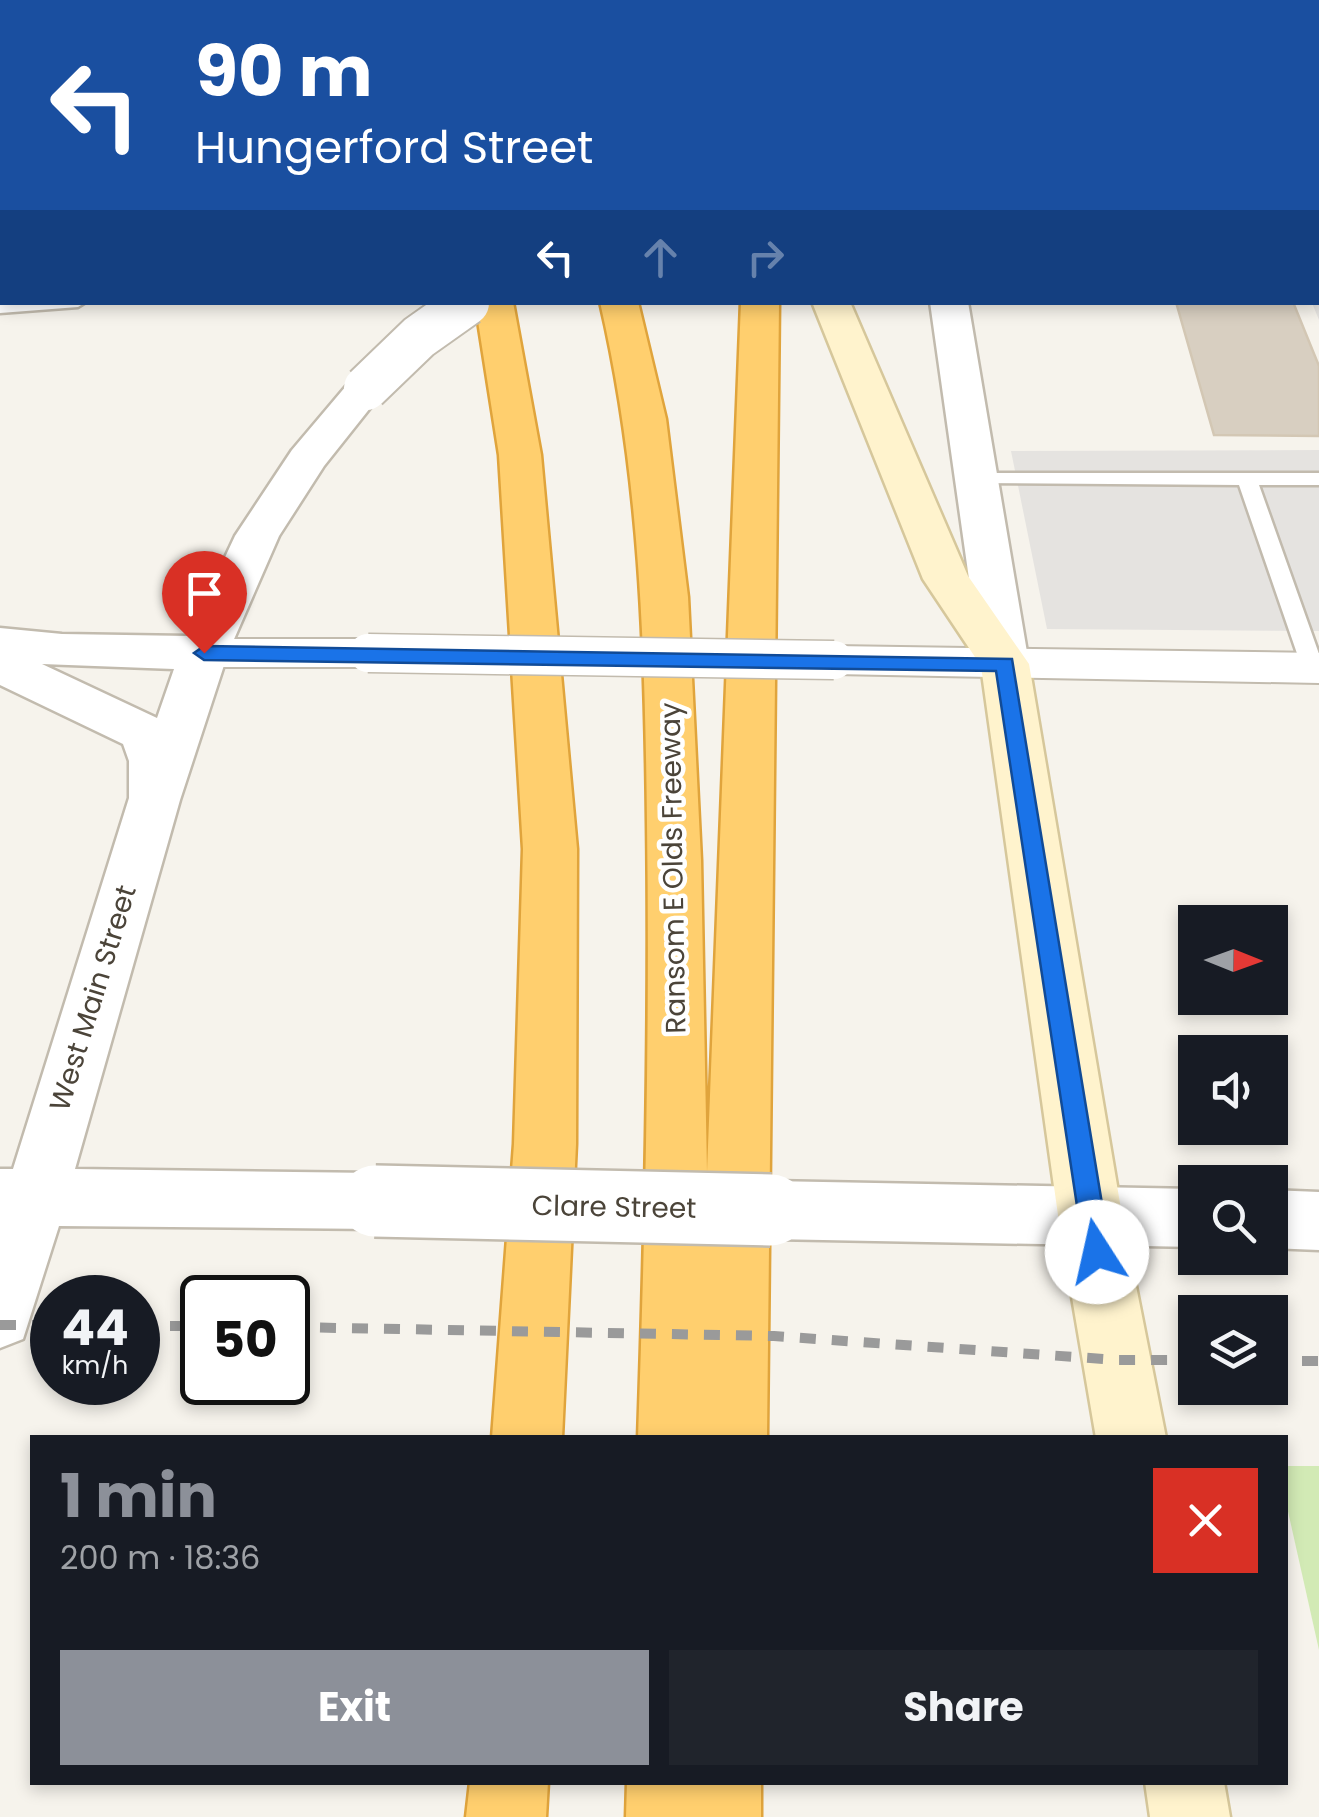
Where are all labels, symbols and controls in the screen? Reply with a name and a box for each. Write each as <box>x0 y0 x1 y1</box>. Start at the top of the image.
text: 90 m <box>195 22 373 121</box>
icon: left <box>30 40 160 170</box>
text: Hungerford Street <box>195 116 593 179</box>
icon: left <box>528 230 583 285</box>
icon: ahead <box>633 230 688 285</box>
icon: right <box>738 230 793 285</box>
pin <box>162 551 247 654</box>
icon: arrive <box>177 566 232 621</box>
street label: Ransom E Olds Freeway <box>651 702 695 1034</box>
street label: West Main Street <box>40 880 146 1116</box>
north arrow <box>1178 905 1288 1015</box>
map controls <box>1178 905 1288 1405</box>
button: sound <box>1178 1035 1288 1145</box>
button: search <box>1178 1165 1288 1275</box>
street label: Clare Street <box>531 1186 697 1228</box>
position arrow <box>1045 1200 1149 1304</box>
speed limit sign: 50 <box>180 1275 310 1405</box>
text: 44 <box>61 1292 129 1363</box>
button: layers <box>1178 1295 1288 1405</box>
text: km/h <box>62 1348 128 1383</box>
text: 1 min <box>60 1454 217 1538</box>
button: close <box>1153 1468 1258 1573</box>
text: 200 m · 18:36 <box>60 1535 260 1580</box>
button: Exit <box>60 1650 649 1765</box>
button: Share <box>669 1650 1258 1765</box>

